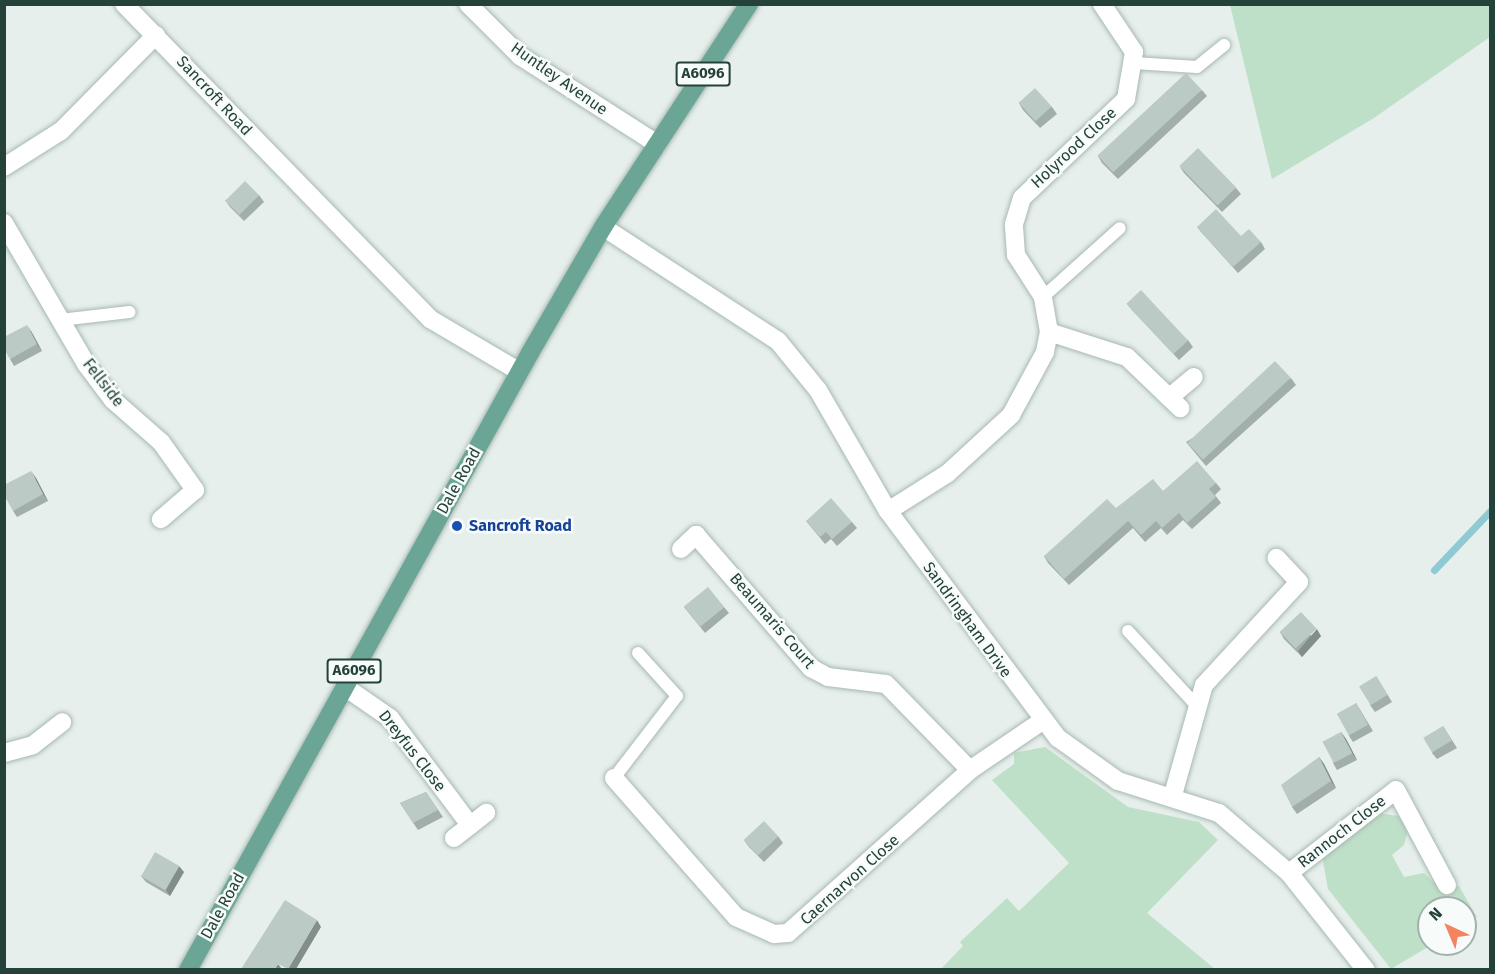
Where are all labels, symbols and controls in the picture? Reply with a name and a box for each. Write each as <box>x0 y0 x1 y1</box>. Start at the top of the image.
street label: Huntley Avenue <box>507 39 611 119</box>
street label: Sancroft Road <box>172 52 256 140</box>
road number: A6096 <box>674 62 732 86</box>
street label: Holyrood Close <box>1027 104 1121 192</box>
street label: Fellside <box>78 355 128 411</box>
street label: Dale Road <box>433 444 485 518</box>
place label: Sancroft Road <box>469 516 572 536</box>
marker: Sancroft Road <box>450 519 464 533</box>
street label: Sandringham Drive <box>919 558 1015 682</box>
street label: Beaumaris Court <box>725 569 819 673</box>
road number: A6096 <box>326 659 382 683</box>
street label: Dreyfus Close <box>374 707 450 795</box>
street label: Rannoch Close <box>1294 792 1390 872</box>
street label: Caernarvon Close <box>797 831 903 929</box>
street label: Dale Road <box>197 869 249 943</box>
north arrow <box>1417 896 1477 956</box>
text: N <box>1425 904 1446 925</box>

